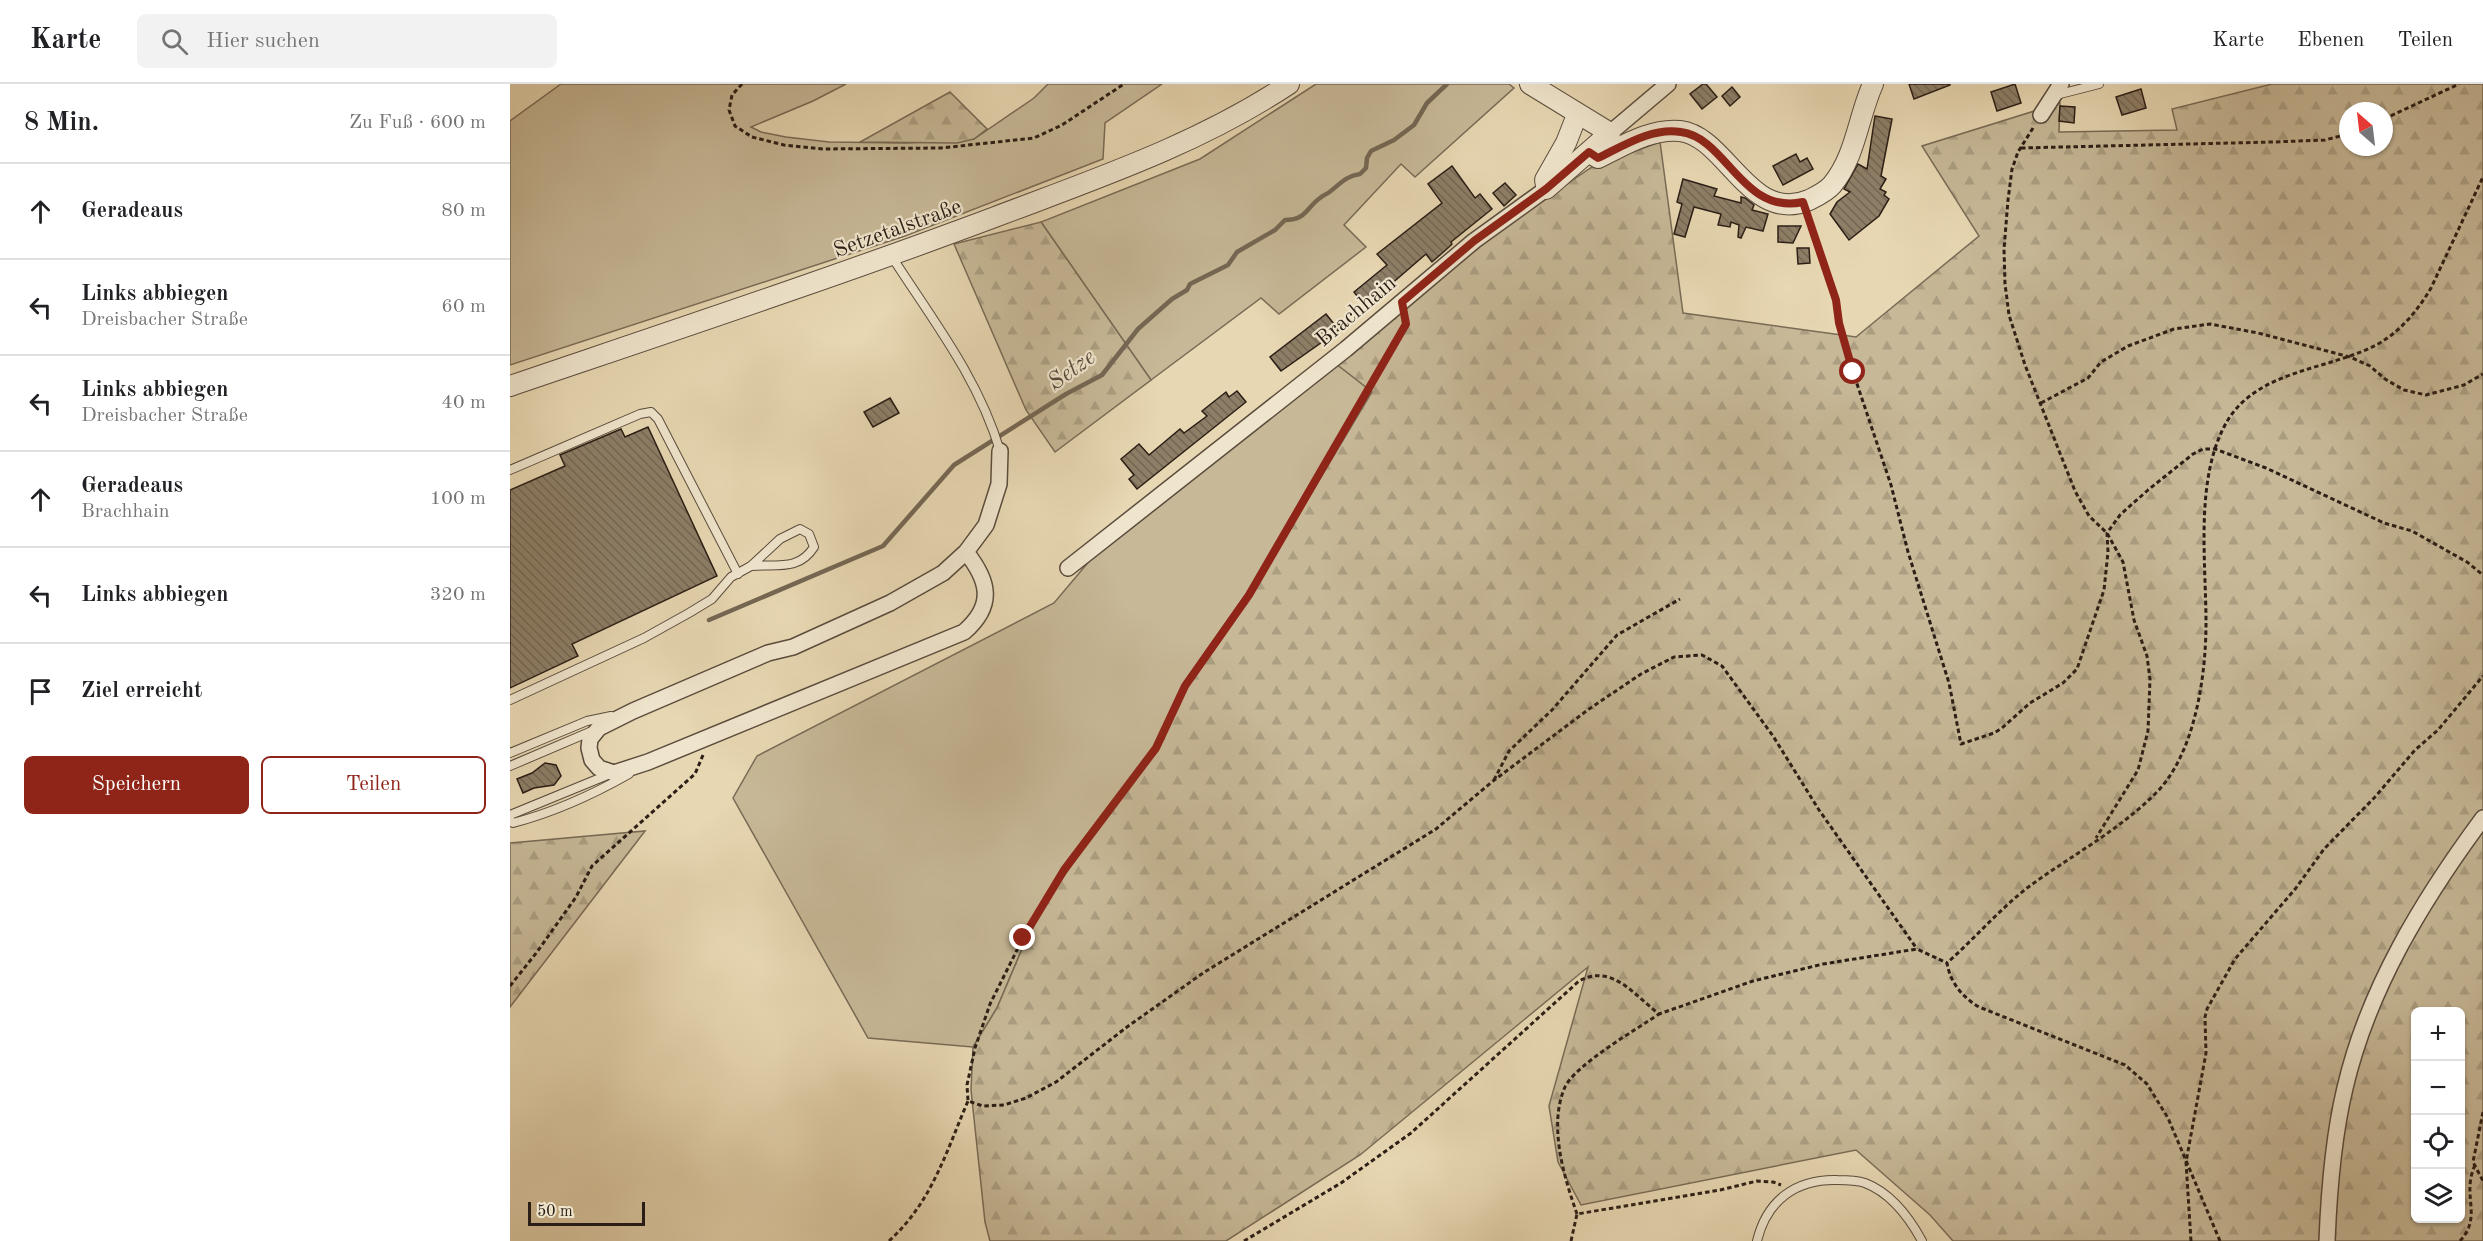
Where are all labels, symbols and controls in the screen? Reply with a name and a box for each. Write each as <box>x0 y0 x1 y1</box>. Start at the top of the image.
search box <box>137 14 557 68</box>
icon: search <box>158 25 191 58</box>
text: Karte <box>30 27 101 55</box>
text: Hier suchen <box>206 30 320 52</box>
text: Karte <box>2212 30 2264 51</box>
text: Ebenen <box>2297 30 2364 51</box>
text: Teilen <box>2397 30 2453 51</box>
north arrow <box>2339 102 2393 156</box>
text: 8 Min. <box>24 110 99 136</box>
text: Zu Fuß · 600 m <box>349 113 486 133</box>
icon: ahead <box>24 195 57 228</box>
street label: Setzetalstraße <box>831 196 965 262</box>
text: Geradeaus <box>81 200 183 222</box>
text: 80 m <box>441 201 486 221</box>
street label: Brachhain <box>1312 272 1401 351</box>
text: Links abbiegen <box>81 283 229 305</box>
icon: left <box>24 291 57 324</box>
text: 60 m <box>441 297 486 317</box>
text: Dreisbacher Straße <box>81 310 248 330</box>
water label: Setze <box>1044 345 1101 396</box>
route start <box>1839 358 1865 384</box>
text: Links abbiegen <box>81 379 229 401</box>
icon: left <box>24 387 57 420</box>
text: 40 m <box>441 393 486 413</box>
text: Dreisbacher Straße <box>81 406 248 426</box>
text: Geradeaus <box>81 475 183 497</box>
icon: ahead <box>24 483 57 516</box>
text: 100 m <box>430 489 486 509</box>
text: Brachhain <box>81 502 169 522</box>
icon: left <box>24 579 57 612</box>
text: Links abbiegen <box>81 584 229 606</box>
text: 320 m <box>430 585 486 605</box>
icon: arrive <box>24 675 57 708</box>
text: Ziel erreicht <box>81 680 202 702</box>
button: Speichern <box>24 756 249 814</box>
button: Teilen <box>261 756 486 814</box>
route end <box>1009 924 1035 950</box>
map controls <box>2411 1007 2465 1223</box>
button: + <box>2411 1007 2465 1061</box>
button: − <box>2411 1061 2465 1115</box>
button: locate <box>2411 1115 2465 1169</box>
button: layers <box>2411 1169 2465 1223</box>
scale bar <box>528 1199 645 1226</box>
text: 50 m <box>537 1204 573 1220</box>

